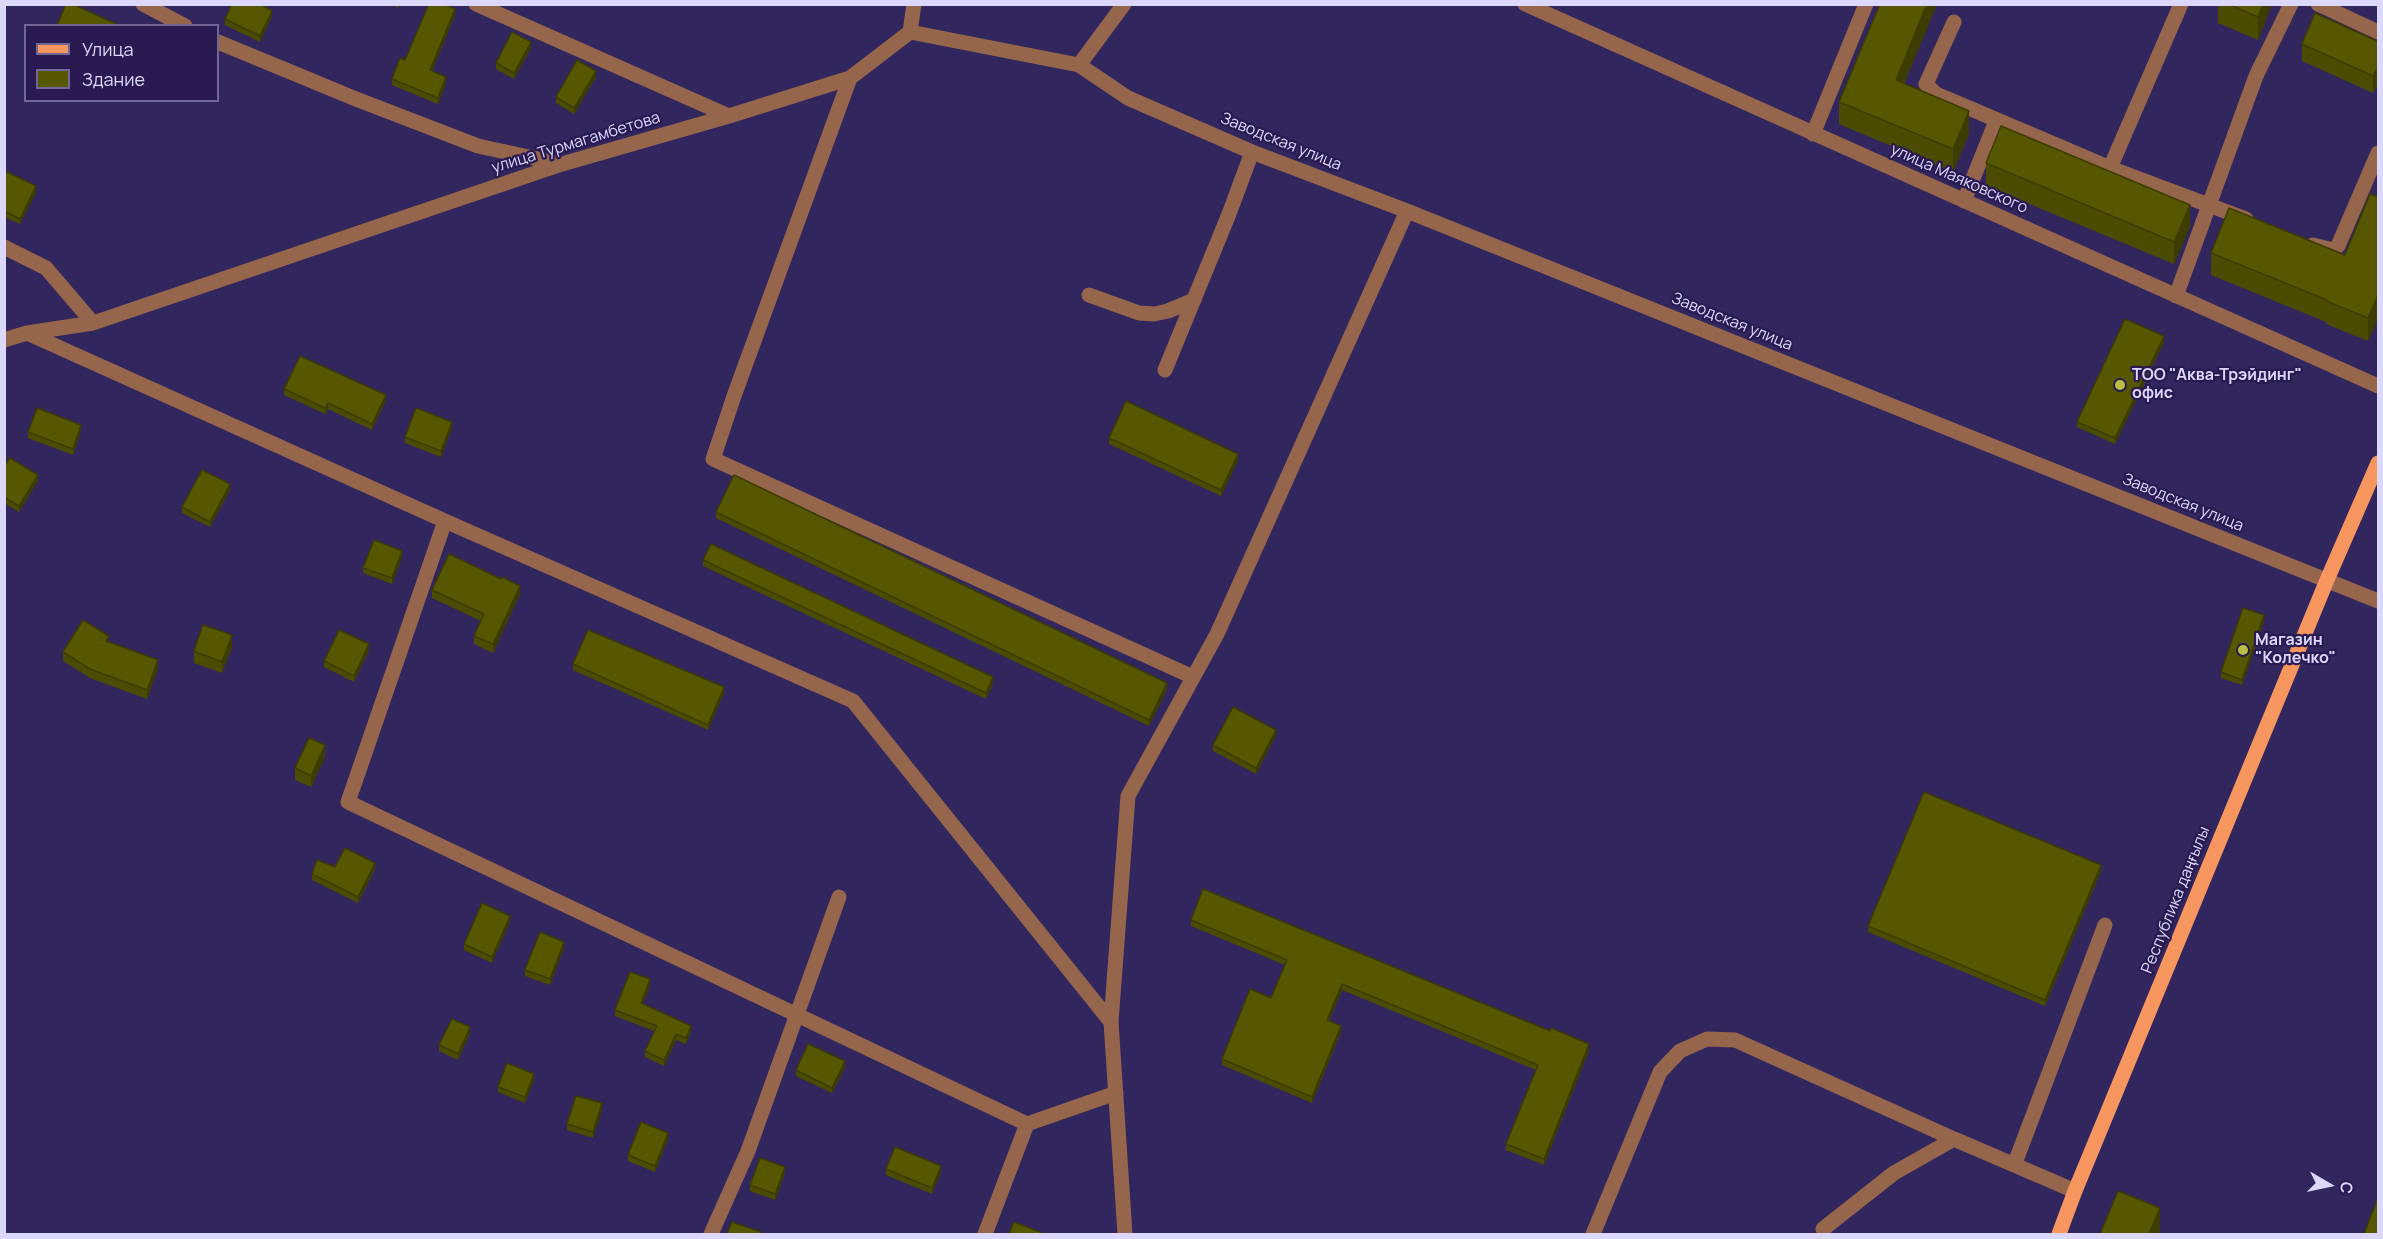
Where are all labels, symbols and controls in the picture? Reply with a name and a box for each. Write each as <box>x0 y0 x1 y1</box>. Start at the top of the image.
legend <box>24 24 219 102</box>
text: Улица <box>82 37 134 61</box>
text: Здание <box>82 67 145 91</box>
street label: улица Турмагамбетова <box>489 108 663 178</box>
street label: Заводская улица <box>1218 109 1344 175</box>
street label: улица Маяковского <box>1887 140 2031 218</box>
street label: Заводская улица <box>1669 289 1795 355</box>
place label: ТОО "Аква-Трэйдинг" офис <box>2132 366 2302 404</box>
marker: ТОО "Аква-Трэйдинг" офис <box>2113 378 2127 392</box>
street label: Заводская улица <box>2120 470 2246 536</box>
place label: Магазин "Колечко" <box>2255 631 2336 669</box>
marker: Магазин "Колечко" <box>2236 643 2250 657</box>
street label: Республика даңғылы <box>2138 824 2214 976</box>
north arrow <box>2299 1155 2359 1215</box>
text: С <box>2335 1180 2359 1195</box>

